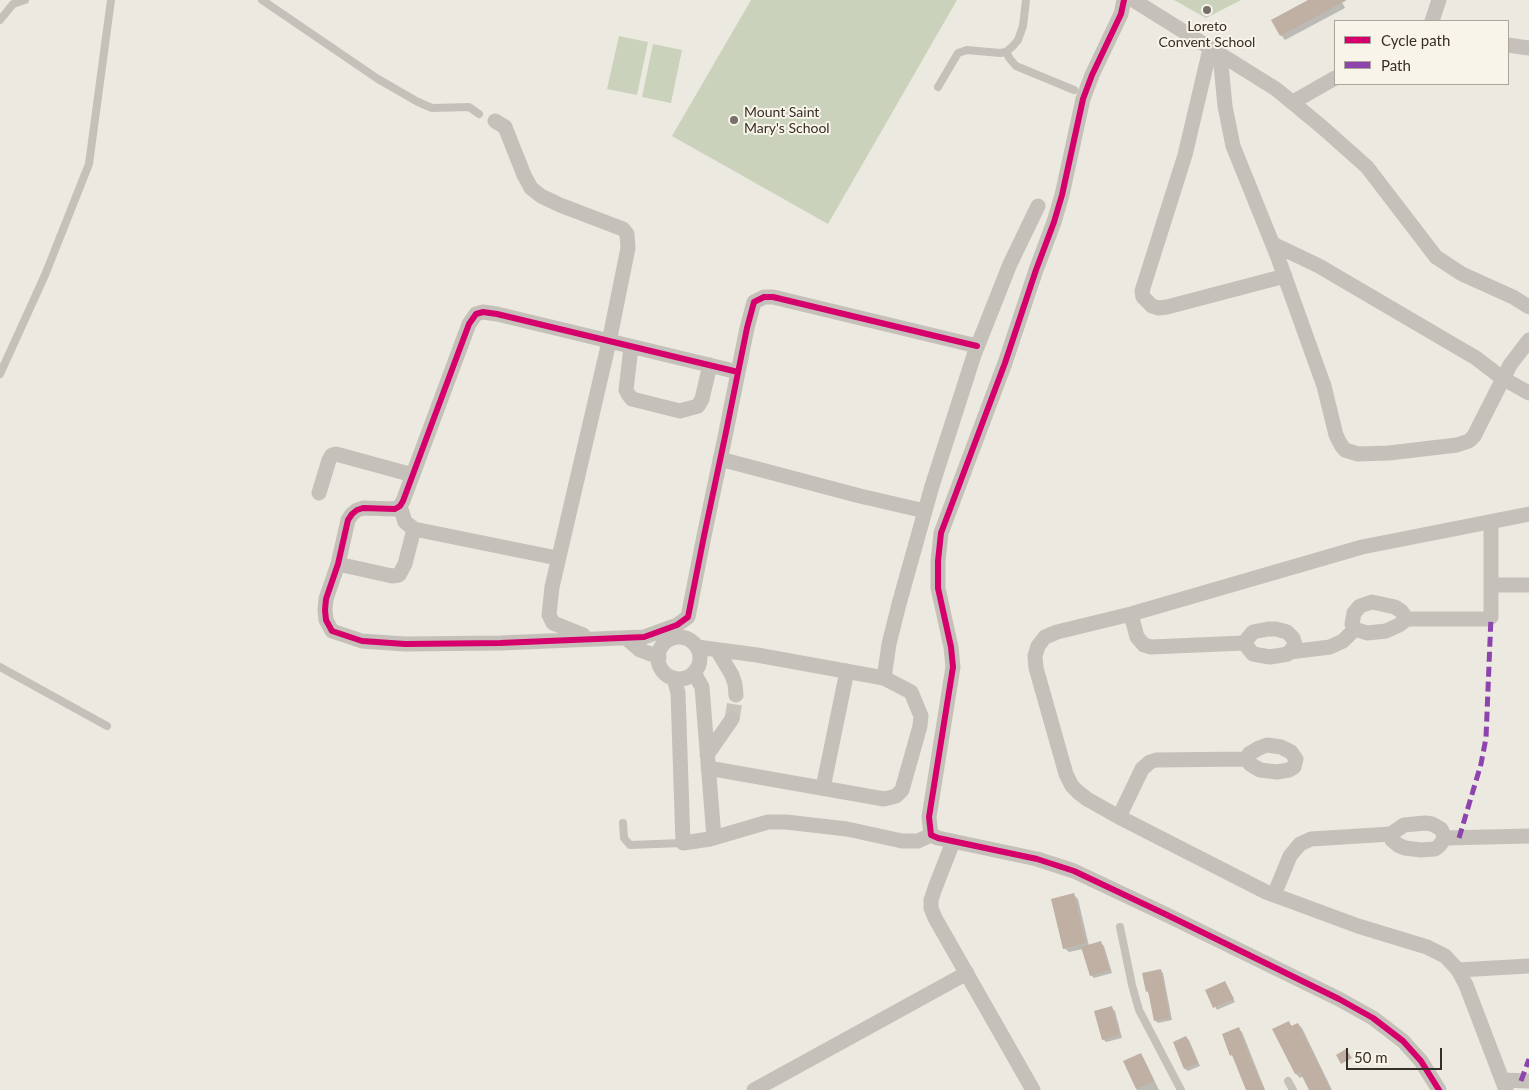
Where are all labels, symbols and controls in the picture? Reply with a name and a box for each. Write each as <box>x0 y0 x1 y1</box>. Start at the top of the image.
marker: Loreto Convent School <box>1201 4 1213 16</box>
place label: Loreto Convent School <box>1159 18 1255 50</box>
legend <box>1334 20 1509 85</box>
text: Cycle path <box>1381 31 1450 49</box>
text: Path <box>1381 56 1411 74</box>
place label: Mount Saint Mary's School <box>744 104 830 136</box>
marker: Mount Saint Mary's School <box>728 114 740 126</box>
scale bar <box>1349 1038 1445 1070</box>
text: 50 m <box>1354 1048 1388 1066</box>

